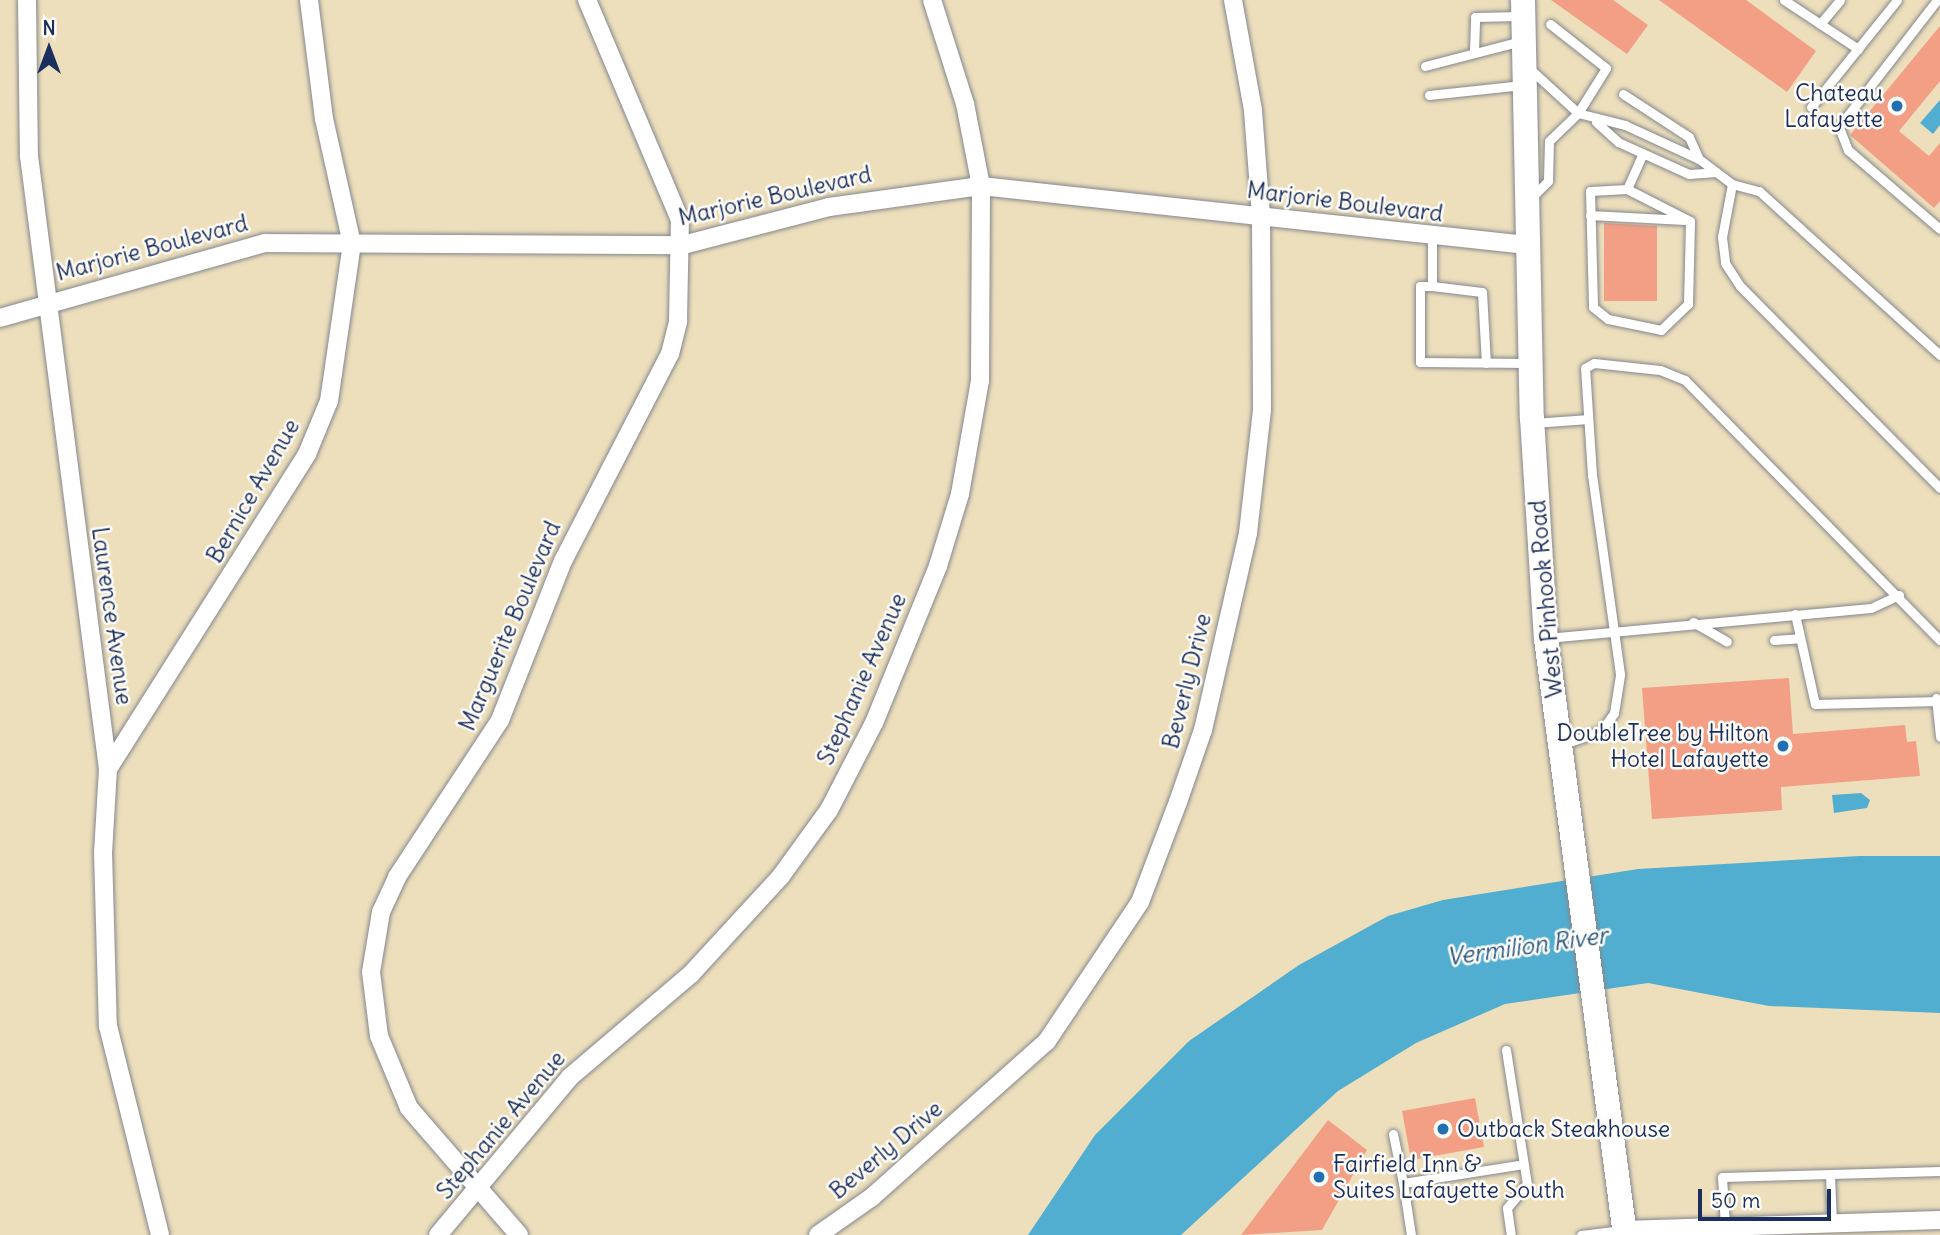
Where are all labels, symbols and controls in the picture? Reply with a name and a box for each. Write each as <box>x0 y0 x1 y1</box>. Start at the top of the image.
north arrow <box>14 14 84 84</box>
text: N <box>42 16 56 40</box>
place label: Chateau Lafayette <box>1784 79 1883 133</box>
marker: Chateau Lafayette <box>1889 98 1905 114</box>
street label: Marjorie Boulevard <box>676 160 874 232</box>
street label: Marjorie Boulevard <box>1245 176 1445 228</box>
street label: Marjorie Boulevard <box>53 209 251 287</box>
street label: Bernice Avenue <box>201 414 305 568</box>
street label: West Pinhook Road <box>1524 499 1568 699</box>
street label: Marguerite Boulevard <box>453 517 567 735</box>
street label: Laurence Avenue <box>86 525 138 707</box>
street label: Stephanie Avenue <box>812 589 912 769</box>
street label: Beverly Drive <box>1157 610 1217 752</box>
place label: DoubleTree by Hilton Hotel Lafayette <box>1556 719 1769 773</box>
marker: DoubleTree by Hilton Hotel Lafayette <box>1775 738 1791 754</box>
water label: Vermilion River <box>1445 920 1609 972</box>
street label: Stephanie Avenue <box>431 1045 571 1205</box>
street label: Beverly Drive <box>824 1095 948 1205</box>
place label: Outback Steakhouse <box>1457 1115 1670 1143</box>
marker: Outback Steakhouse <box>1435 1121 1451 1137</box>
place label: Fairfield Inn & Suites Lafayette South <box>1333 1150 1565 1204</box>
marker: Fairfield Inn & Suites Lafayette South <box>1311 1169 1327 1185</box>
scale bar <box>1702 1176 1835 1220</box>
text: 50 m <box>1711 1187 1760 1214</box>

